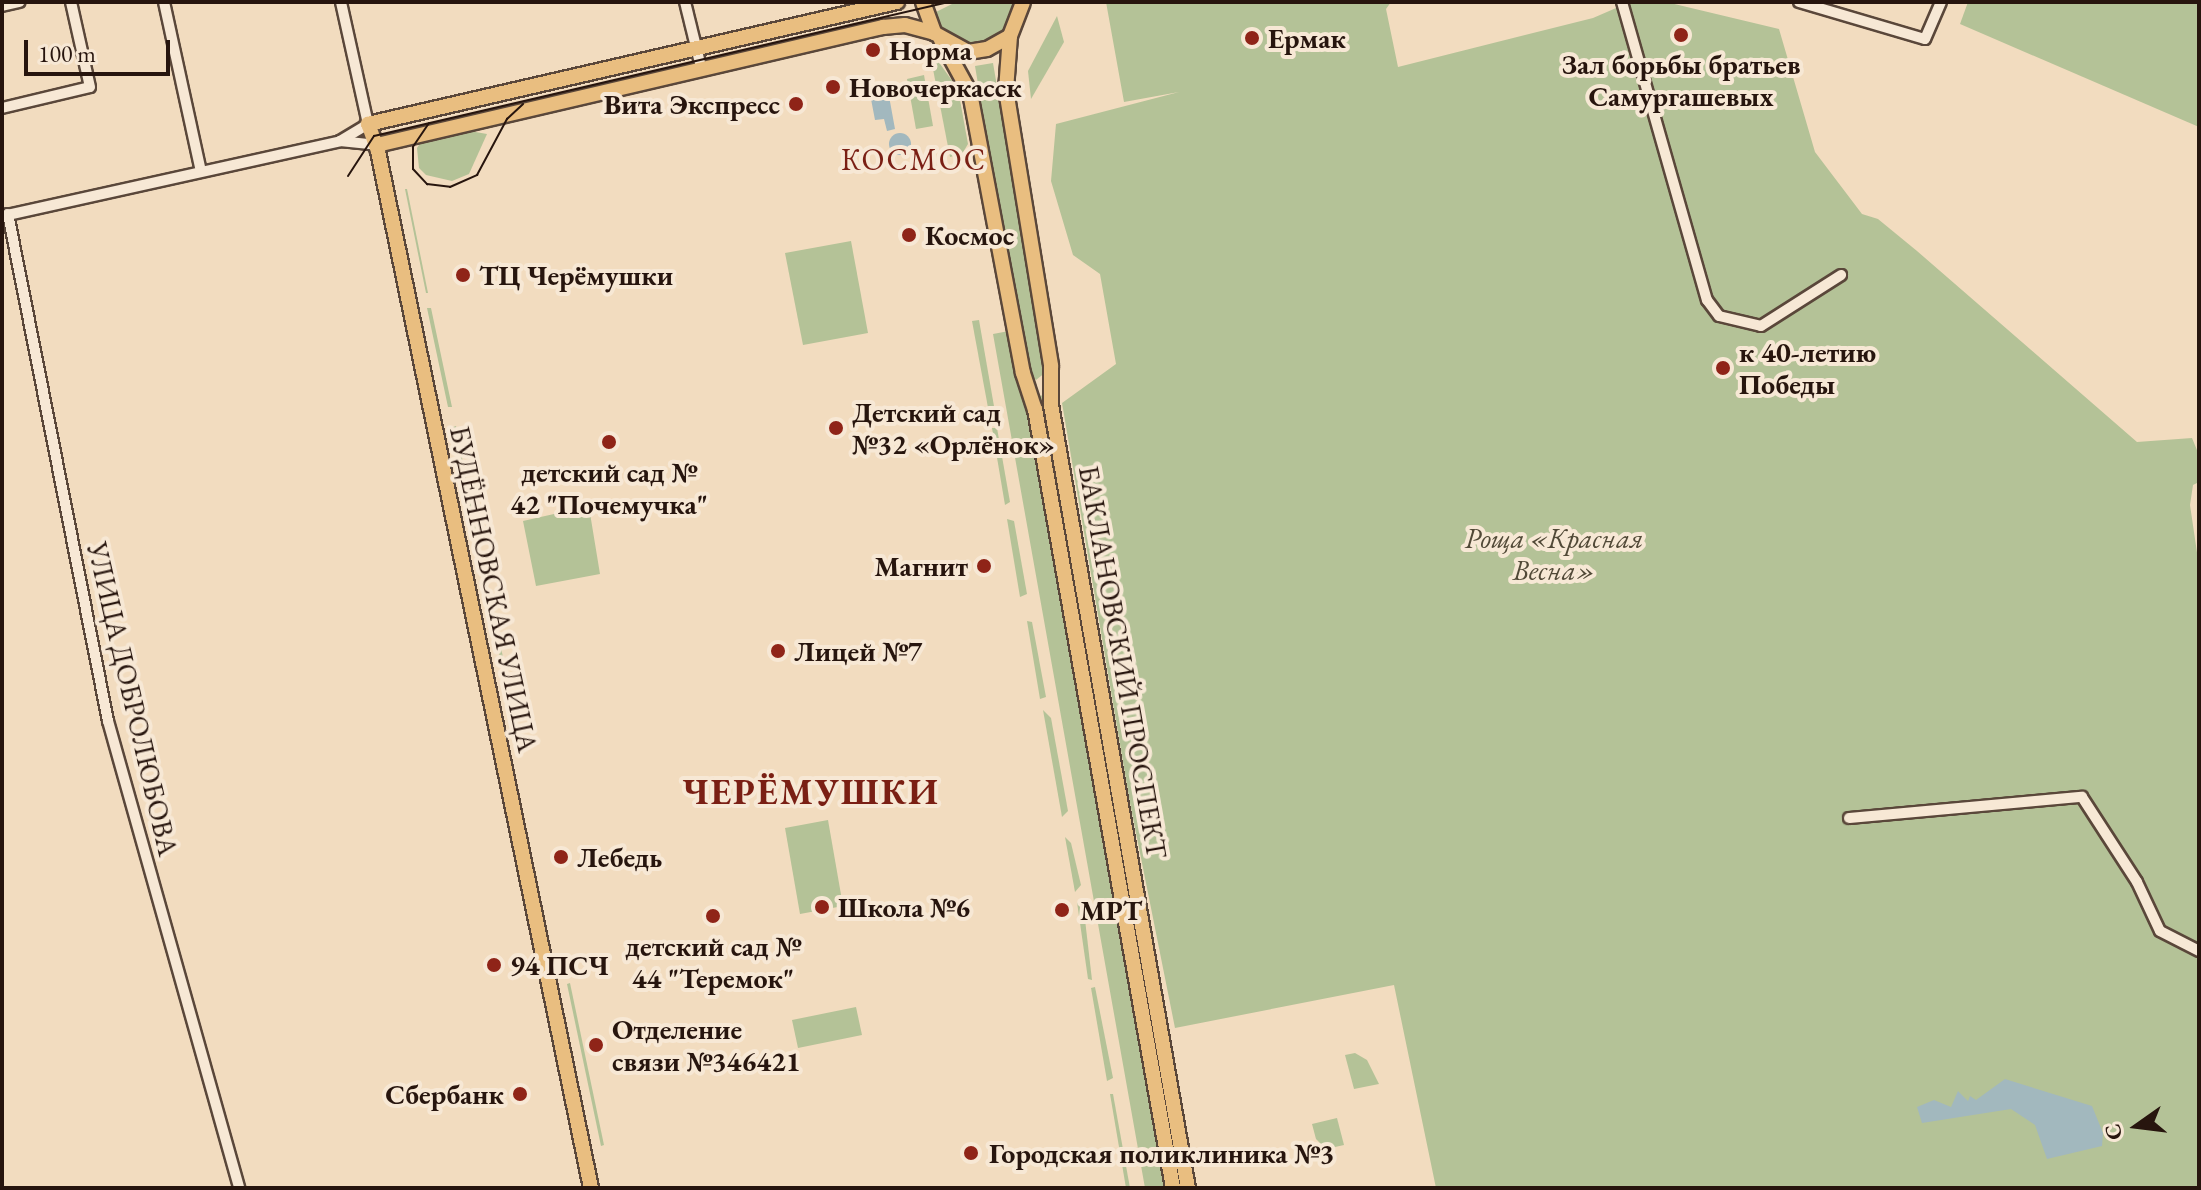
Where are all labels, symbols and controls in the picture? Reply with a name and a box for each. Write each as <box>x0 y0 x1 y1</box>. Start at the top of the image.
place label: Ермак <box>1268 21 1346 55</box>
scale bar <box>28 24 174 74</box>
marker: Зал борьбы братьев Самургашевых <box>1672 26 1690 44</box>
marker: Ермак <box>1243 29 1261 47</box>
place label: Норма <box>889 33 972 67</box>
text: 100 m <box>38 38 96 69</box>
marker: Норма <box>864 41 882 59</box>
place label: Зал борьбы братьев Самургашевых <box>1561 47 1801 113</box>
place label: Новочеркасск <box>849 70 1022 104</box>
marker: Новочеркасск <box>824 78 842 96</box>
place label: Вита Экспресс <box>604 87 780 121</box>
marker: Вита Экспресс <box>787 95 805 113</box>
district label: КОСМОС <box>841 142 987 178</box>
place label: Космос <box>925 218 1014 252</box>
marker: Космос <box>900 226 918 244</box>
place label: ТЦ Черёмушки <box>479 258 673 292</box>
marker: ТЦ Черёмушки <box>454 266 472 284</box>
place label: к 40-летию Победы <box>1739 335 1876 401</box>
marker: к 40-летию Победы <box>1714 359 1732 377</box>
place label: Детский сад №32 «Орлёнок» <box>852 395 1055 461</box>
marker: Детский сад №32 «Орлёнок» <box>827 419 845 437</box>
street label: БУДЁННОВСКАЯ УЛИЦА <box>443 423 545 755</box>
marker: детский сад № 42 "Почемучка" <box>600 433 618 451</box>
place label: детский сад № 42 "Почемучка" <box>510 455 708 521</box>
street label: БАКЛАНОВСКИЙ ПРОСПЕКТ <box>1072 463 1174 861</box>
park label: Роща «Красная Весна» <box>1465 521 1643 587</box>
street label: УЛИЦА ДОБРОЛЮБОВА <box>80 539 186 859</box>
place label: Магнит <box>874 549 968 583</box>
marker: Магнит <box>975 557 993 575</box>
place label: Лицей №7 <box>794 634 922 668</box>
marker: Лицей №7 <box>769 642 787 660</box>
district label: ЧЕРЁМУШКИ <box>682 770 940 814</box>
place label: Лебедь <box>577 840 662 874</box>
marker: Лебедь <box>552 848 570 866</box>
place label: Школа №6 <box>838 890 970 924</box>
place label: МРТ <box>1080 893 1142 927</box>
marker: Школа №6 <box>813 898 831 916</box>
marker: МРТ <box>1051 899 1073 921</box>
marker: детский сад № 44 "Теремок" <box>704 907 722 925</box>
place label: детский сад № 44 "Теремок" <box>625 929 801 995</box>
place label: 94 ПСЧ <box>510 948 609 982</box>
marker: 94 ПСЧ <box>485 956 503 974</box>
place label: Отделение связи №346421 <box>612 1012 801 1078</box>
marker: Отделение связи №346421 <box>587 1036 605 1054</box>
place label: Сбербанк <box>385 1077 504 1111</box>
marker: Сбербанк <box>511 1085 529 1103</box>
north arrow <box>2097 1086 2177 1166</box>
text: С <box>2097 1121 2129 1143</box>
place label: Городская поликлиника №3 <box>989 1136 1334 1170</box>
marker: Городская поликлиника №3 <box>960 1142 982 1164</box>

